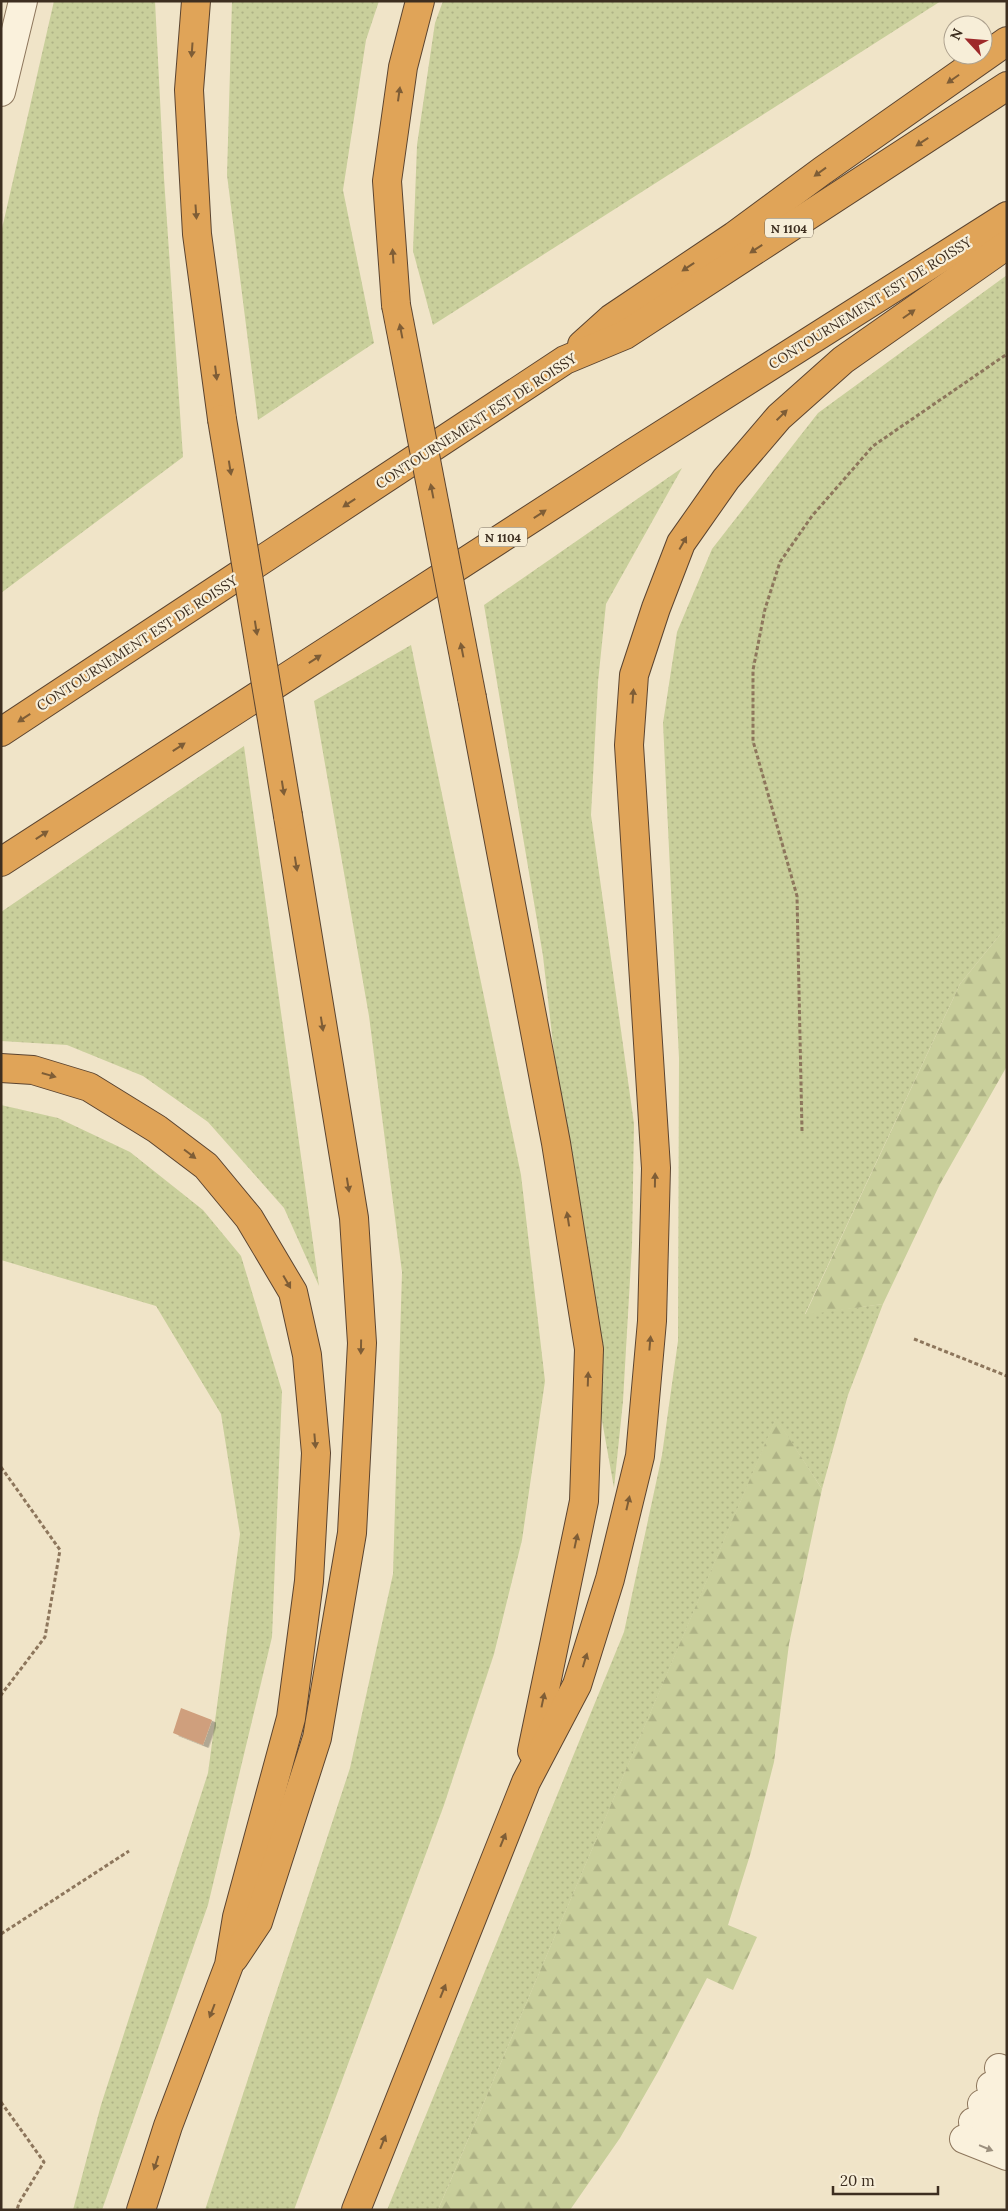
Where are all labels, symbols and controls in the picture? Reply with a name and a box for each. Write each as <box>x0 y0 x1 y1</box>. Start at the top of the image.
north arrow <box>943 15 993 65</box>
text: N <box>946 25 967 43</box>
one-way arrow <box>188 42 196 58</box>
one-way arrow <box>946 74 959 84</box>
one-way arrow <box>395 86 403 102</box>
one-way arrow <box>915 137 929 146</box>
one-way arrow <box>814 167 827 178</box>
one-way arrow <box>193 204 201 220</box>
road number: N 1104 <box>765 218 813 238</box>
street label: CONTOURNEMENT EST DE ROISSY <box>765 232 976 373</box>
one-way arrow <box>750 244 763 254</box>
one-way arrow <box>388 248 396 264</box>
one-way arrow <box>681 262 695 272</box>
one-way arrow <box>902 309 916 319</box>
one-way arrow <box>397 323 405 339</box>
street label: CONTOURNEMENT EST DE ROISSY <box>372 349 581 493</box>
one-way arrow <box>212 366 220 382</box>
one-way arrow <box>776 409 788 421</box>
one-way arrow <box>226 460 234 476</box>
one-way arrow <box>428 483 436 498</box>
one-way arrow <box>343 498 356 508</box>
one-way arrow <box>533 509 546 518</box>
road number: N 1104 <box>479 528 527 546</box>
one-way arrow <box>679 535 687 550</box>
street label: CONTOURNEMENT EST DE ROISSY <box>33 571 242 715</box>
one-way arrow <box>253 620 261 636</box>
one-way arrow <box>458 642 466 658</box>
one-way arrow <box>308 654 322 664</box>
one-way arrow <box>629 688 637 704</box>
one-way arrow <box>17 713 30 722</box>
one-way arrow <box>172 742 185 752</box>
one-way arrow <box>279 781 287 797</box>
one-way arrow <box>35 831 49 840</box>
one-way arrow <box>292 856 300 872</box>
one-way arrow <box>318 1017 326 1033</box>
one-way arrow <box>42 1071 57 1079</box>
one-way arrow <box>183 1148 196 1159</box>
one-way arrow <box>652 1172 660 1188</box>
one-way arrow <box>345 1177 353 1193</box>
one-way arrow <box>564 1210 572 1226</box>
one-way arrow <box>282 1276 291 1289</box>
one-way arrow <box>646 1334 654 1350</box>
one-way arrow <box>357 1339 365 1355</box>
one-way arrow <box>585 1371 593 1387</box>
one-way arrow <box>311 1433 319 1449</box>
one-way arrow <box>624 1496 632 1511</box>
one-way arrow <box>572 1533 580 1549</box>
one-way arrow <box>582 1652 589 1667</box>
one-way arrow <box>539 1693 547 1708</box>
one-way arrow <box>499 1832 507 1847</box>
one-way arrow <box>439 1983 447 1998</box>
one-way arrow <box>208 2004 216 2019</box>
one-way arrow <box>379 2134 387 2149</box>
one-way arrow <box>978 2144 993 2152</box>
one-way arrow <box>152 2156 159 2171</box>
scale bar <box>833 2164 938 2196</box>
text: 20 m <box>840 2171 875 2190</box>

